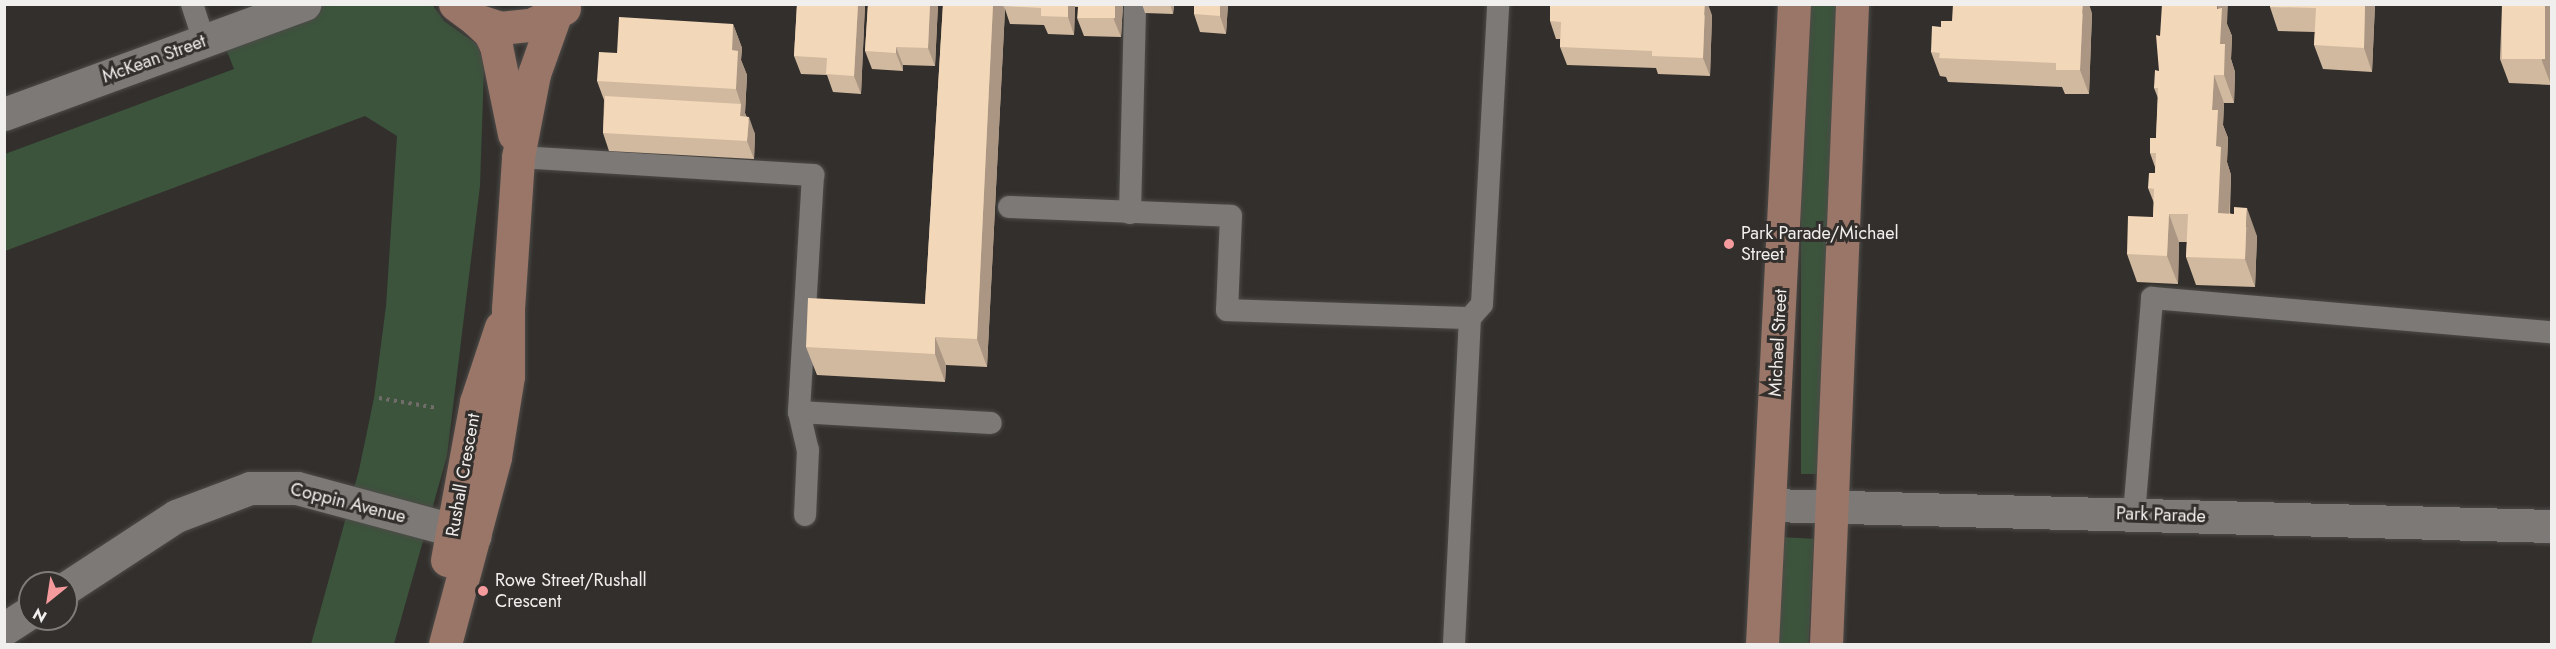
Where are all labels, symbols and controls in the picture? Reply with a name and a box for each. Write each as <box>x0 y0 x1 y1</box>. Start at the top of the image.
street label: McKean Street <box>99 30 209 88</box>
place label: Park Parade/Michael Street <box>1741 223 1899 266</box>
marker: Park Parade/Michael Street <box>1722 237 1736 251</box>
street label: Michael Street <box>1764 289 1792 397</box>
street label: Rushall Crescent <box>442 412 484 538</box>
street label: Coppin Avenue <box>288 478 408 528</box>
street label: Park Parade <box>2116 503 2206 527</box>
place label: Rowe Street/Rushall Crescent <box>495 570 647 612</box>
north arrow <box>18 571 78 631</box>
marker: Rowe Street/Rushall Crescent <box>476 584 490 598</box>
text: N <box>28 602 51 628</box>

